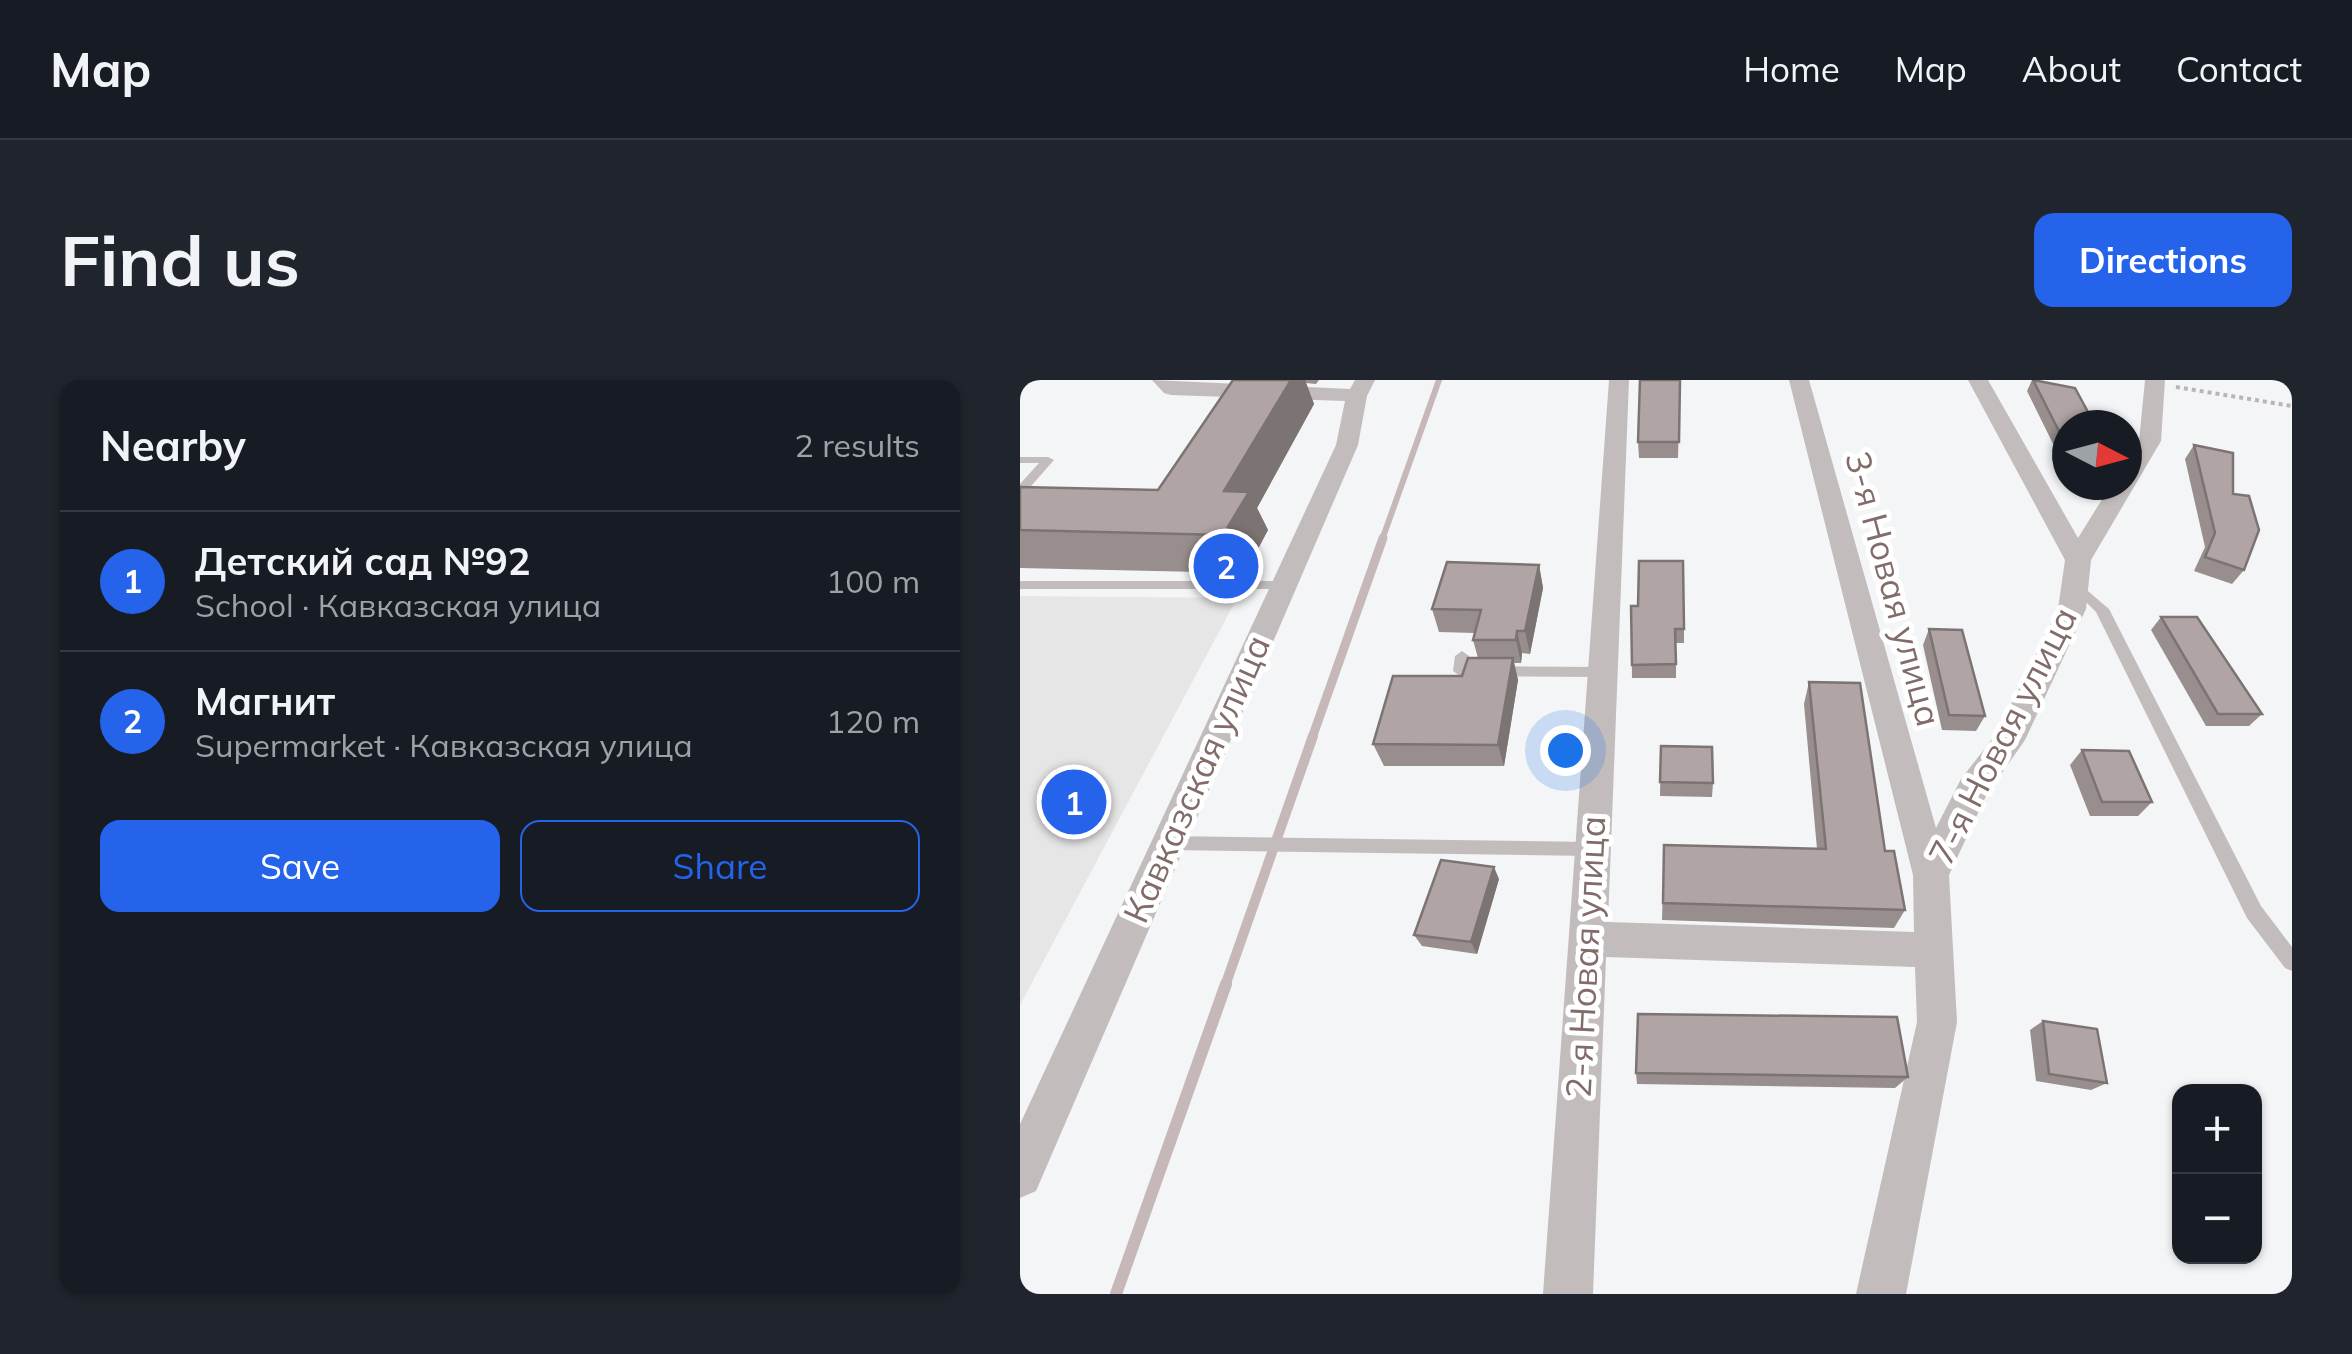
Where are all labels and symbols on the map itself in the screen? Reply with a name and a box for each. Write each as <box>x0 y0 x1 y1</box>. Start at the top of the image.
north arrow <box>2052 410 2142 500</box>
street label: 3-я Новая улица <box>1836 447 1952 731</box>
pin: 2 <box>1194 528 1258 604</box>
street label: 7-я Новая улица <box>1918 600 2086 871</box>
street label: Кавказская улица <box>1113 628 1279 929</box>
your location <box>1540 725 1591 776</box>
pin: 1 <box>1042 764 1106 840</box>
street label: 2-я Новая улица <box>1556 815 1614 1099</box>

